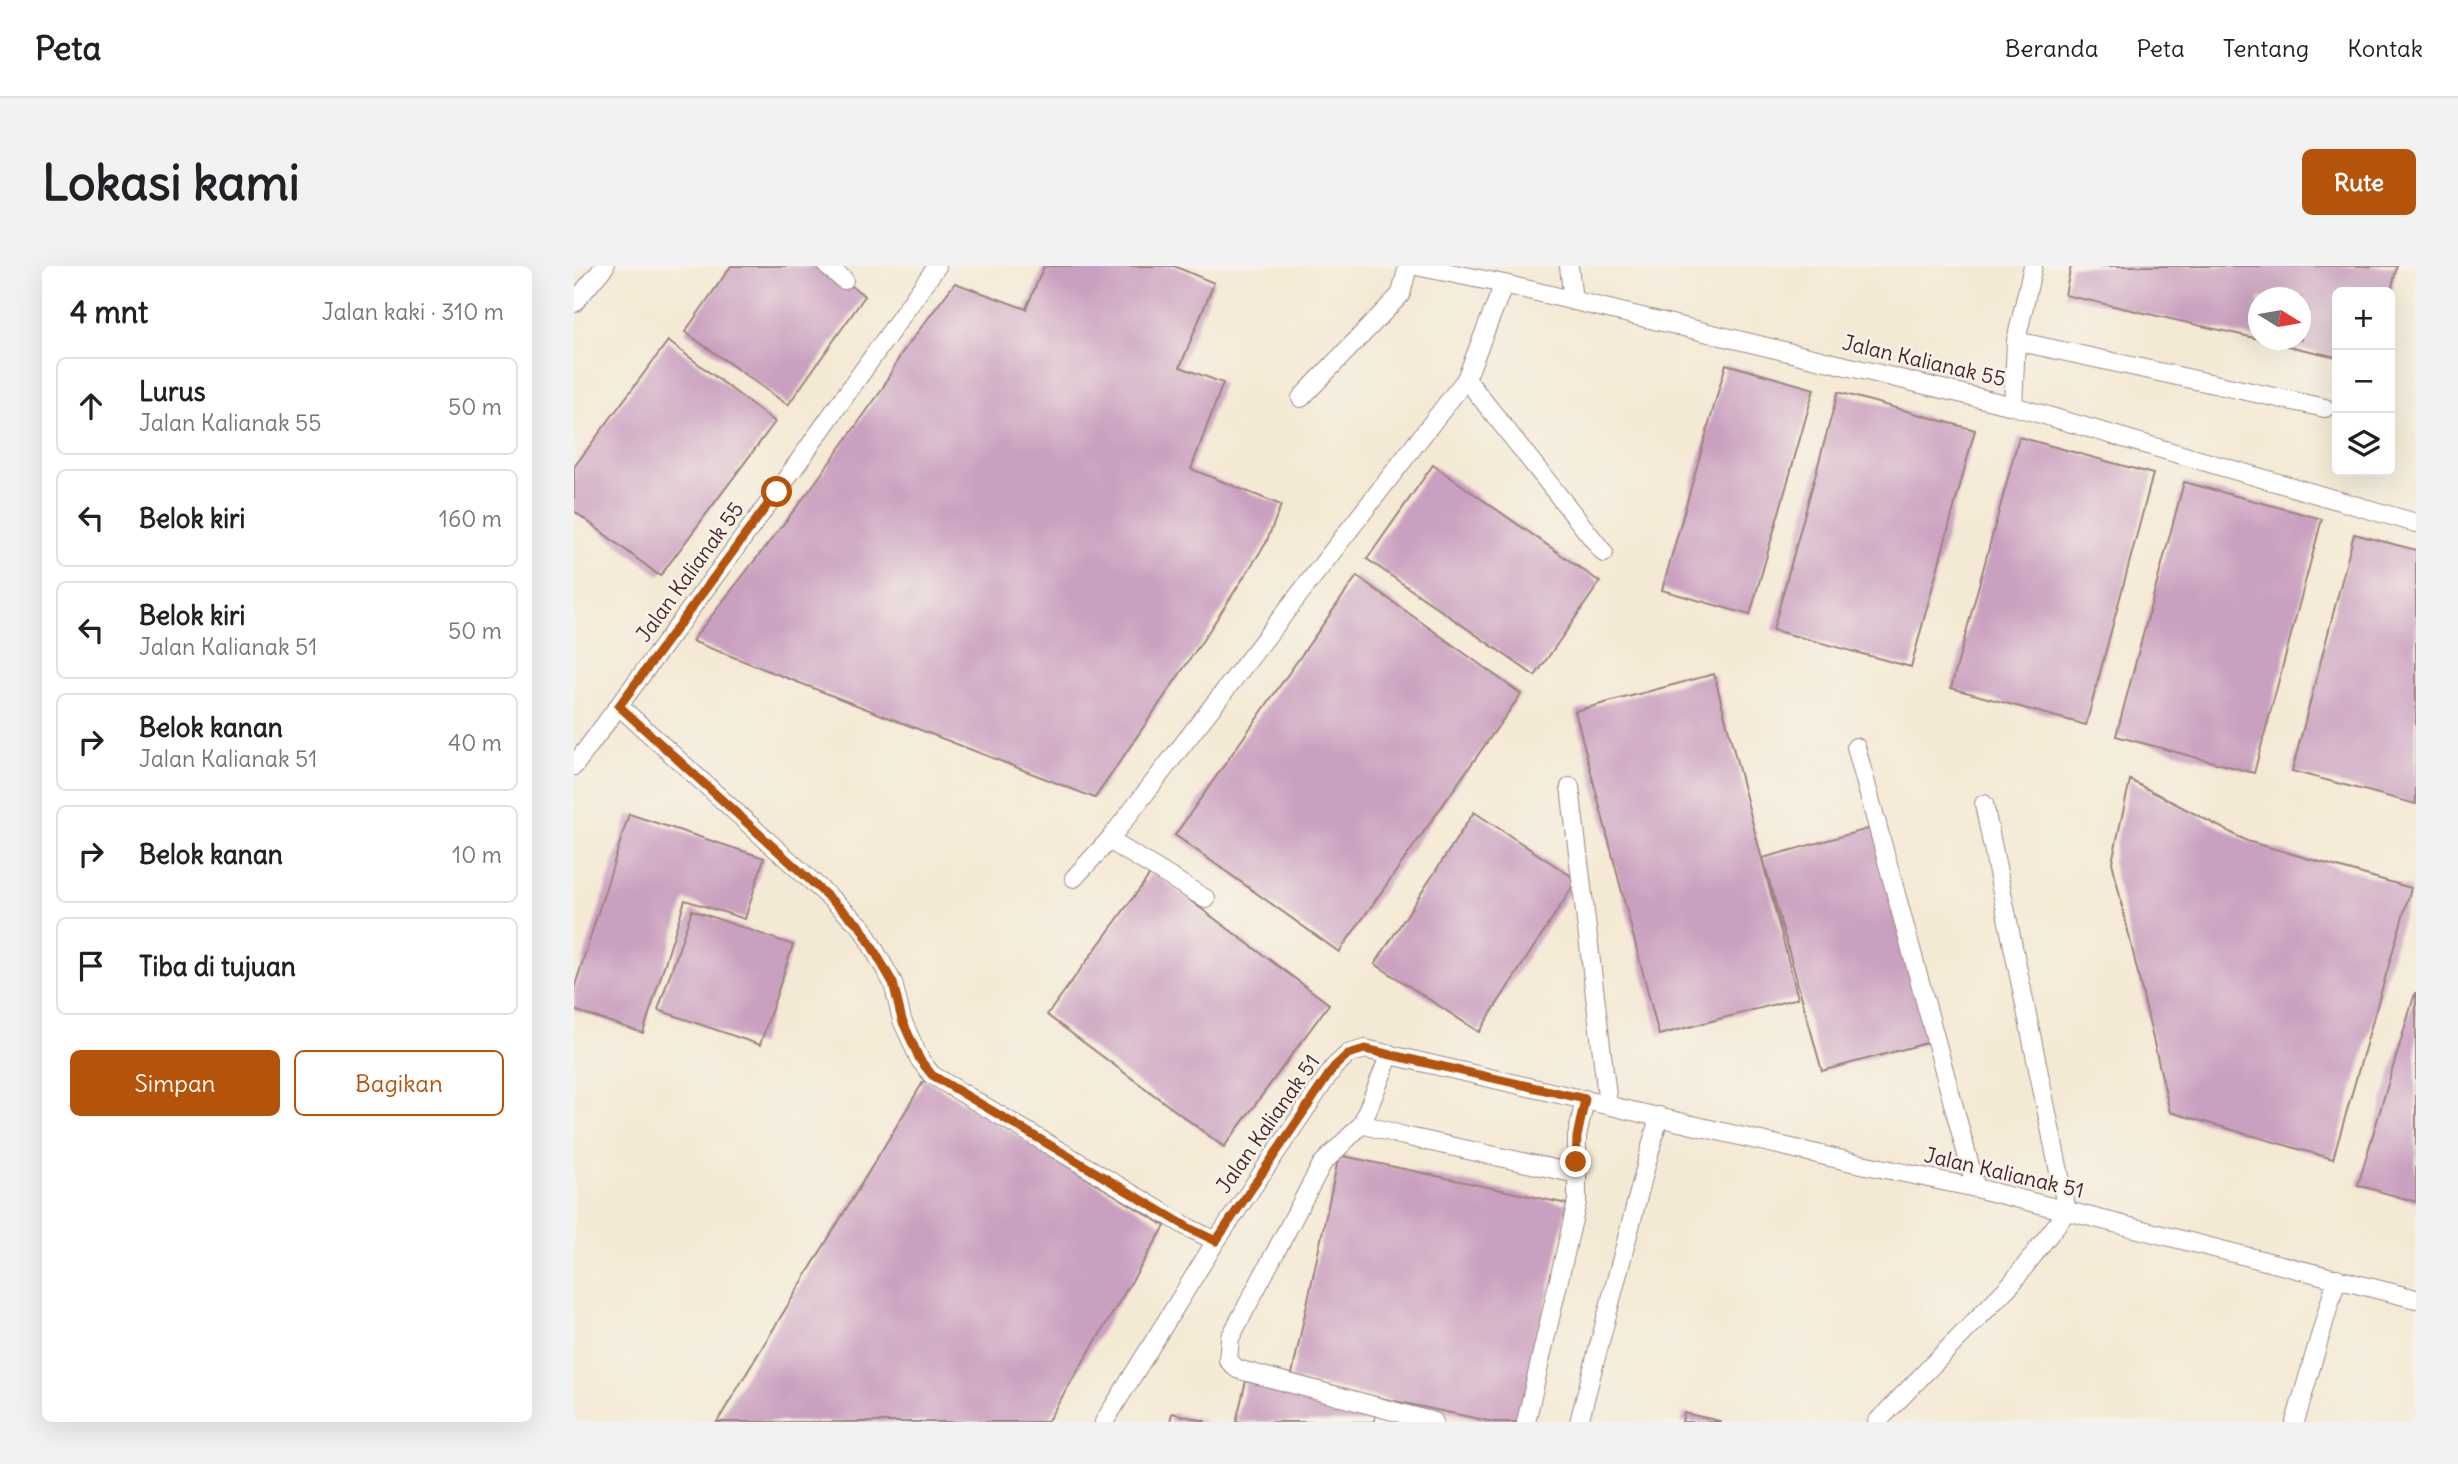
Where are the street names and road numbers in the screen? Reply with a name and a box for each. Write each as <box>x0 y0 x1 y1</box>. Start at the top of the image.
street label: Jalan Kalianak 55 <box>1840 329 2008 392</box>
street label: Jalan Kalianak 55 <box>630 496 750 647</box>
street label: Jalan Kalianak 51 <box>1210 1049 1325 1198</box>
street label: Jalan Kalianak 51 <box>1922 1141 2087 1204</box>

